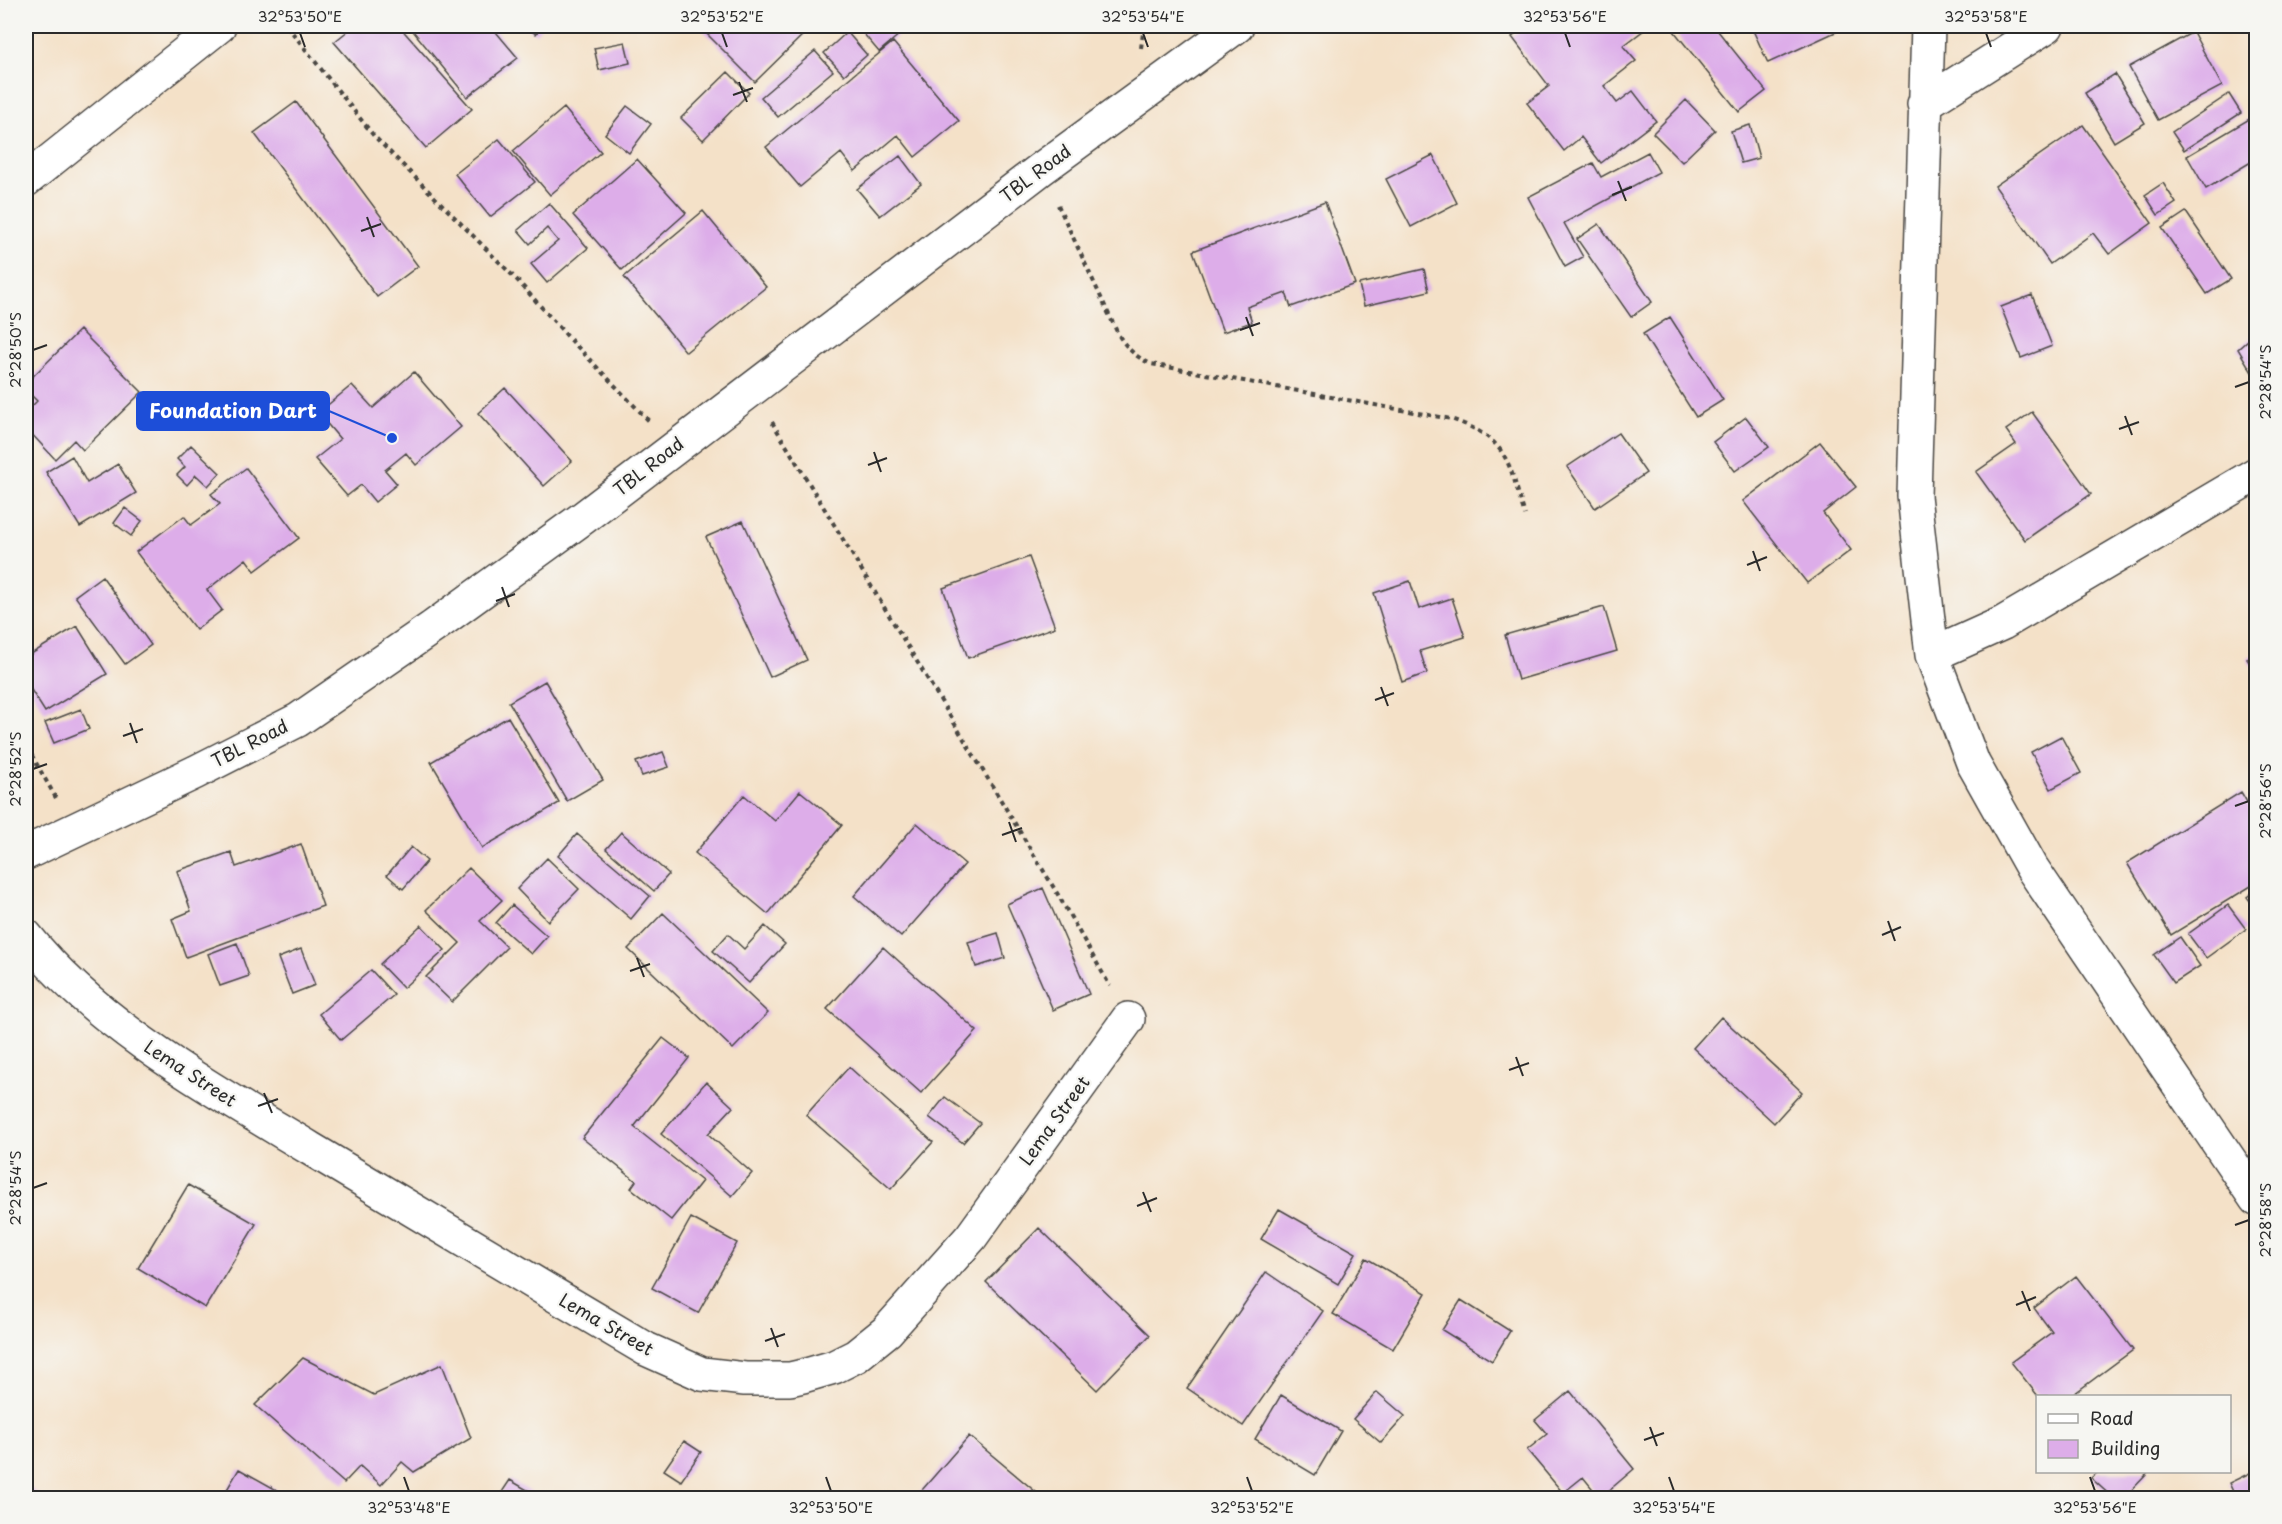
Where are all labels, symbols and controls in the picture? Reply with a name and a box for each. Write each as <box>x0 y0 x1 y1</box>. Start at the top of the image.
text: 32°53'50"E <box>258 4 342 27</box>
text: 32°53'52"E <box>680 4 764 27</box>
text: 32°53'54"E <box>1101 4 1185 27</box>
text: 32°53'56"E <box>1523 4 1607 27</box>
text: 32°53'58"E <box>1944 4 2028 27</box>
street label: TBL Road <box>994 137 1076 209</box>
text: 2°28'50"S <box>3 312 26 388</box>
text: 2°28'54"S <box>2253 344 2276 420</box>
callout: Foundation Dart <box>137 392 329 430</box>
text: Foundation Dart <box>149 395 317 425</box>
street label: TBL Road <box>607 430 689 502</box>
street label: TBL Road <box>206 712 292 774</box>
text: 2°28'52"S <box>3 731 26 807</box>
text: 2°28'56"S <box>2253 763 2276 839</box>
street label: Lema Street <box>139 1033 242 1113</box>
street label: Lema Street <box>1012 1070 1096 1171</box>
text: 2°28'54"S <box>3 1150 26 1226</box>
text: 2°28'58"S <box>2253 1183 2276 1257</box>
street label: Lema Street <box>554 1286 659 1362</box>
legend <box>2036 1395 2231 1473</box>
text: Road <box>2090 1404 2134 1431</box>
text: Building <box>2090 1434 2160 1461</box>
text: 32°53'48"E <box>367 1495 451 1518</box>
text: 32°53'50"E <box>789 1495 873 1518</box>
text: 32°53'52"E <box>1210 1495 1294 1518</box>
text: 32°53'54"E <box>1632 1495 1716 1518</box>
text: 32°53'56"E <box>2053 1495 2137 1518</box>

